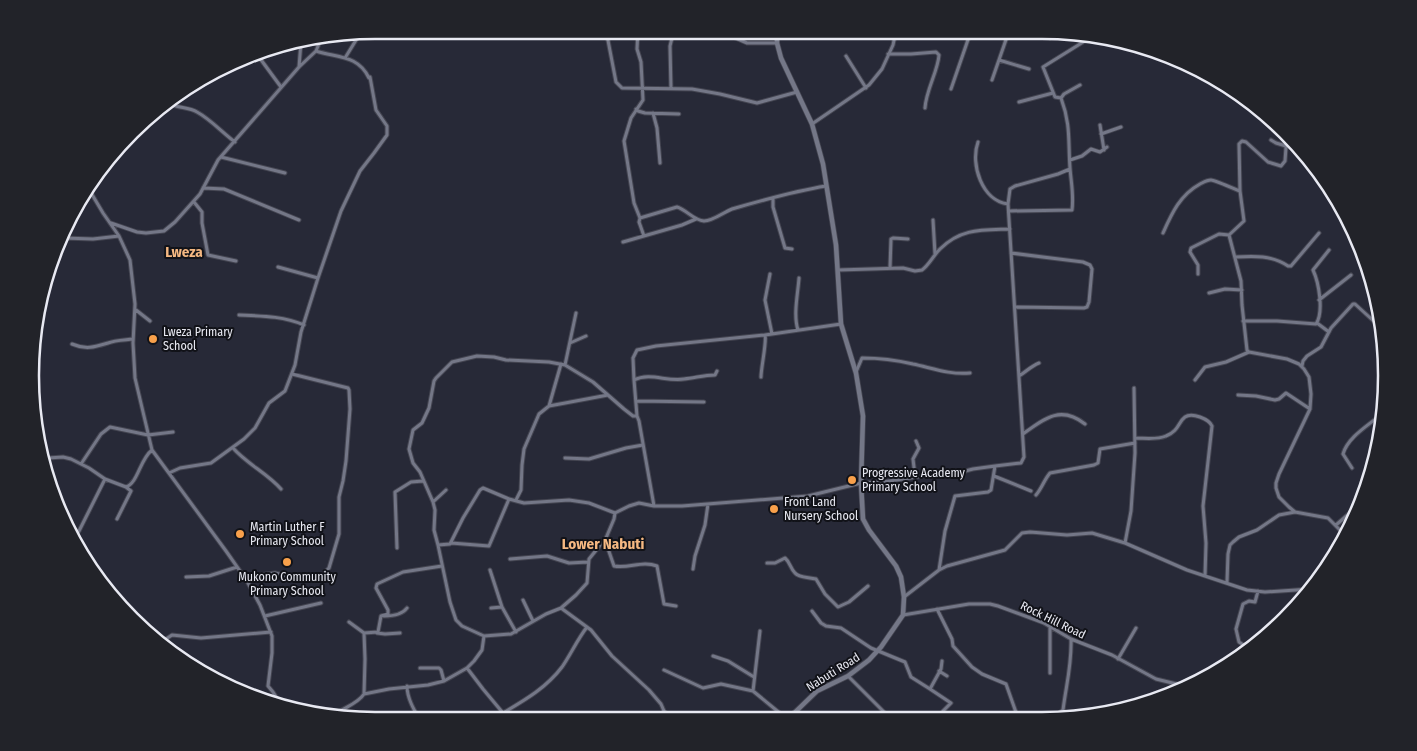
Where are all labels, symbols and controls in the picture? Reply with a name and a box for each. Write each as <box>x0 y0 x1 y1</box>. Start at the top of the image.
district label: Lweza <box>165 243 203 261</box>
place label: Lweza Primary School <box>163 325 233 353</box>
marker: Lweza Primary School <box>147 333 159 345</box>
place label: Progressive Academy Primary School <box>862 466 966 494</box>
marker: Progressive Academy Primary School <box>846 474 858 486</box>
place label: Front Land Nursery School <box>784 495 858 523</box>
marker: Front Land Nursery School <box>768 503 780 515</box>
place label: Martin Luther F Primary School <box>250 520 325 548</box>
marker: Martin Luther F Primary School <box>234 528 246 540</box>
district label: Lower Nabuti <box>562 535 644 553</box>
marker: Mukono Community Primary School <box>281 556 293 568</box>
place label: Mukono Community Primary School <box>238 570 336 598</box>
street label: Rock Hill Road <box>1018 598 1088 642</box>
street label: Nabuti Road <box>804 650 862 694</box>

